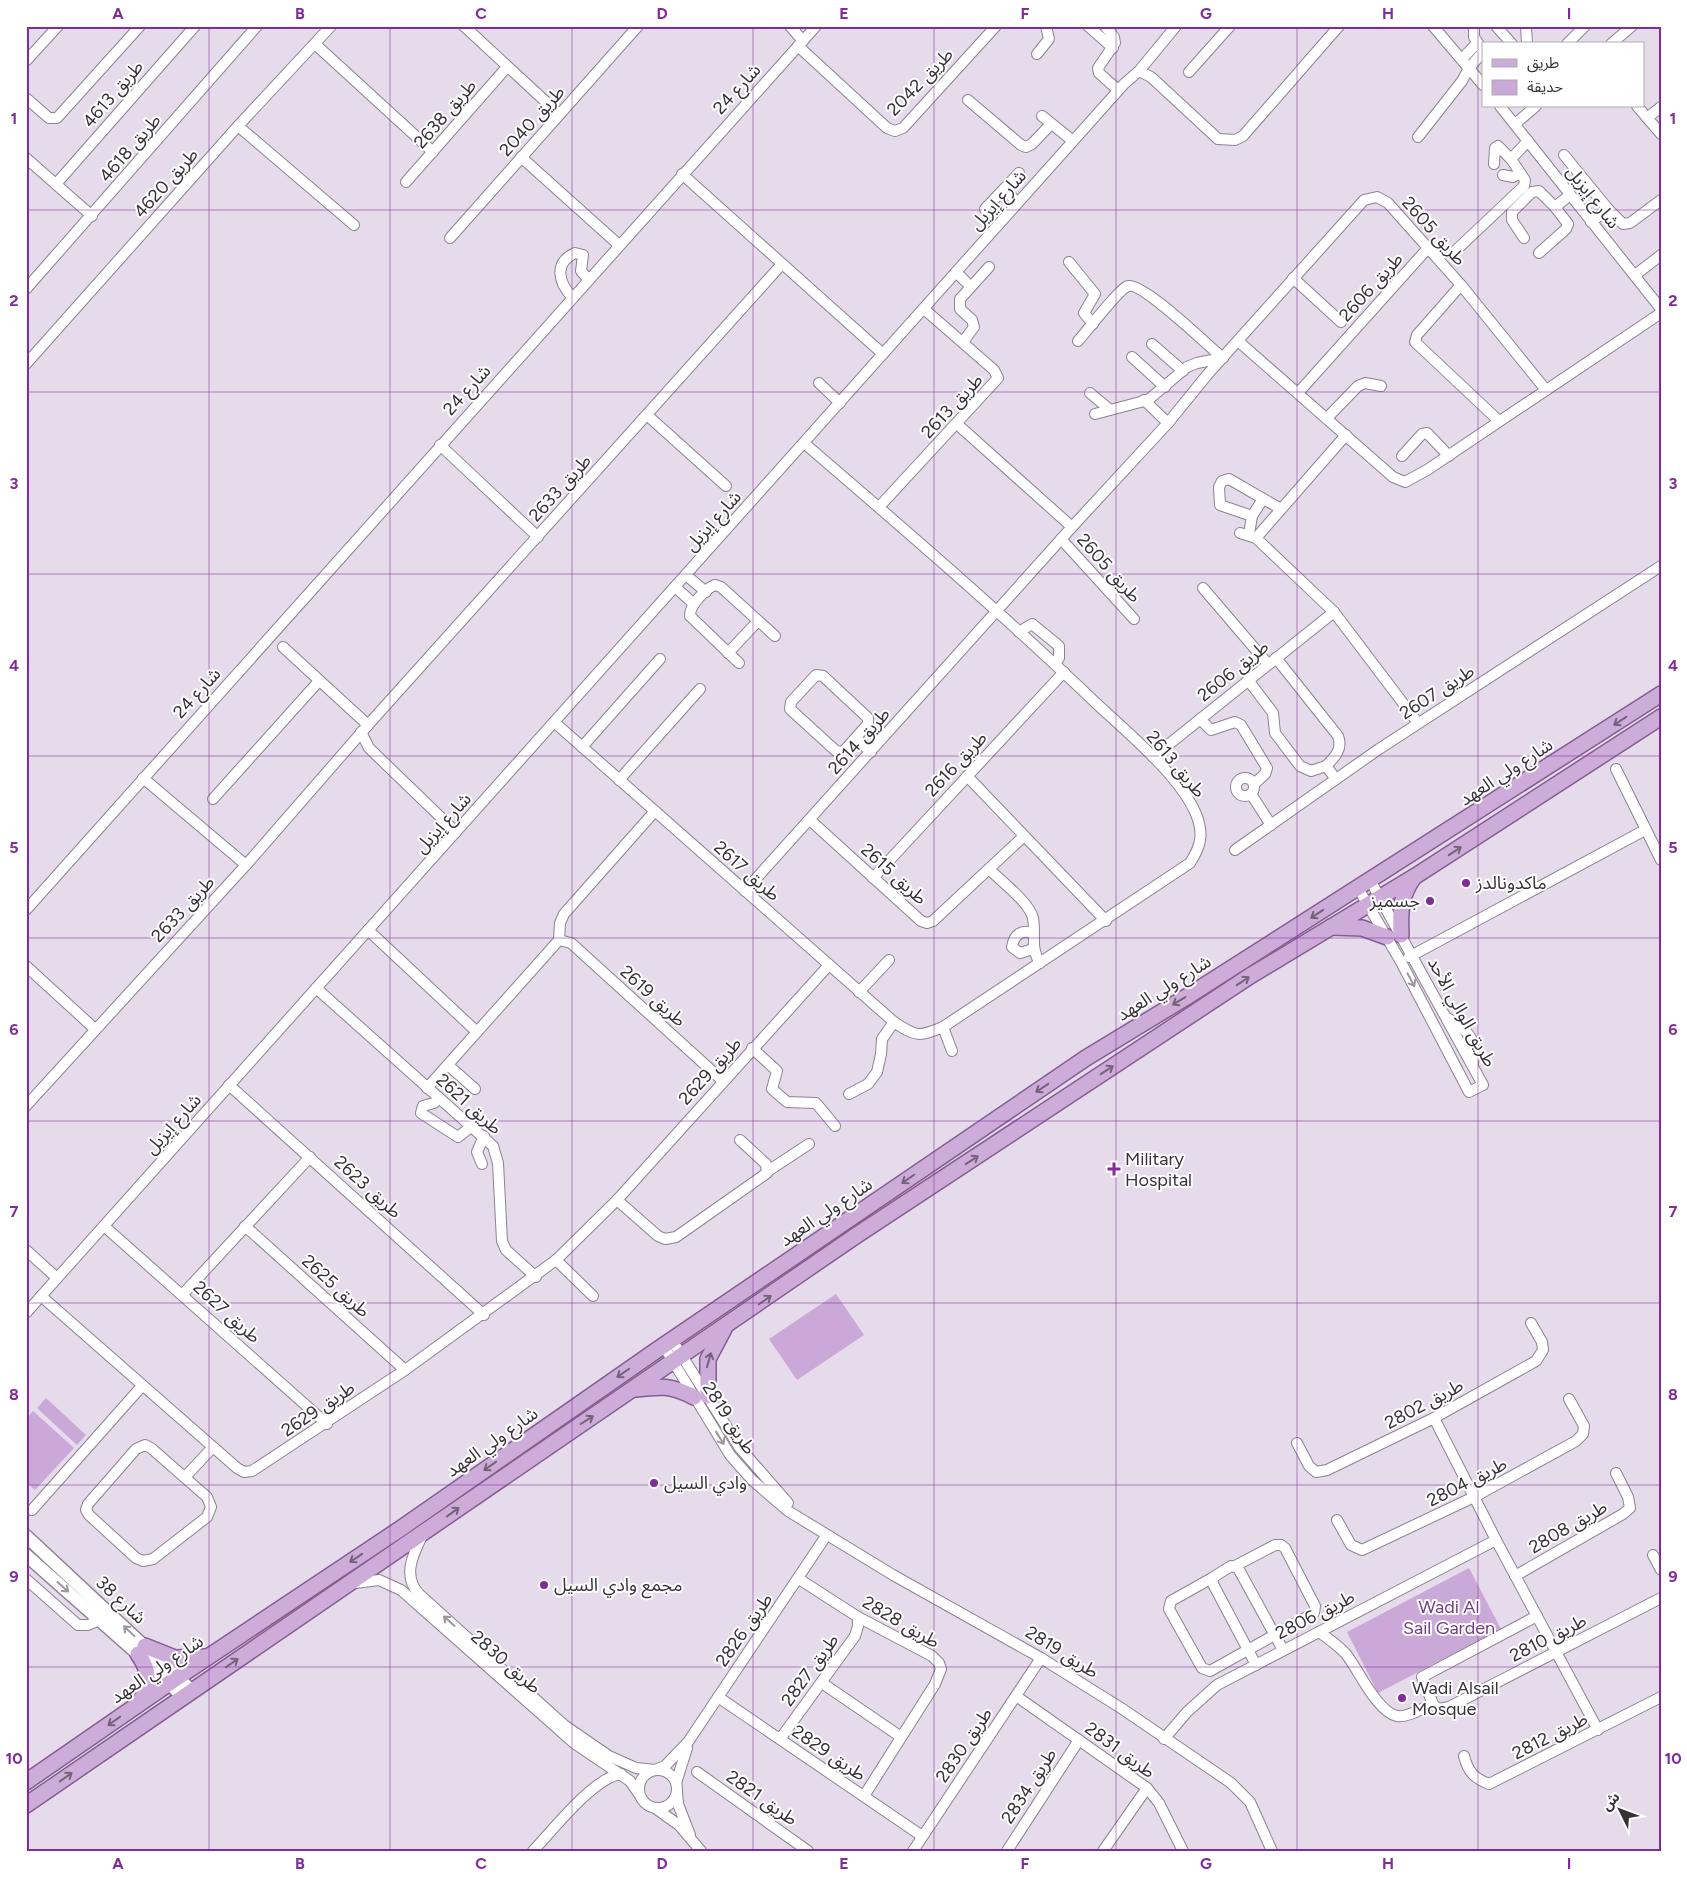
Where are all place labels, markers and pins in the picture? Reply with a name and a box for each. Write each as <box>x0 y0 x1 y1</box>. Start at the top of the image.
place label: ماكدونالدز <box>1475 872 1547 894</box>
marker: ماكدونالدز <box>1460 877 1472 889</box>
place label: جسميز <box>1369 890 1420 912</box>
marker: جسميز <box>1424 895 1436 907</box>
place label: Military Hospital <box>1125 1148 1192 1191</box>
marker: Military Hospital <box>1107 1162 1121 1176</box>
place label: وادي السيل <box>664 1472 747 1496</box>
marker: وادي السيل <box>648 1477 660 1489</box>
place label: مجمع وادي السيل <box>554 1574 682 1599</box>
marker: مجمع وادي السيل <box>538 1579 550 1591</box>
place label: Wadi Alsail Mosque <box>1412 1677 1499 1720</box>
marker: Wadi Alsail Mosque <box>1396 1692 1408 1704</box>

